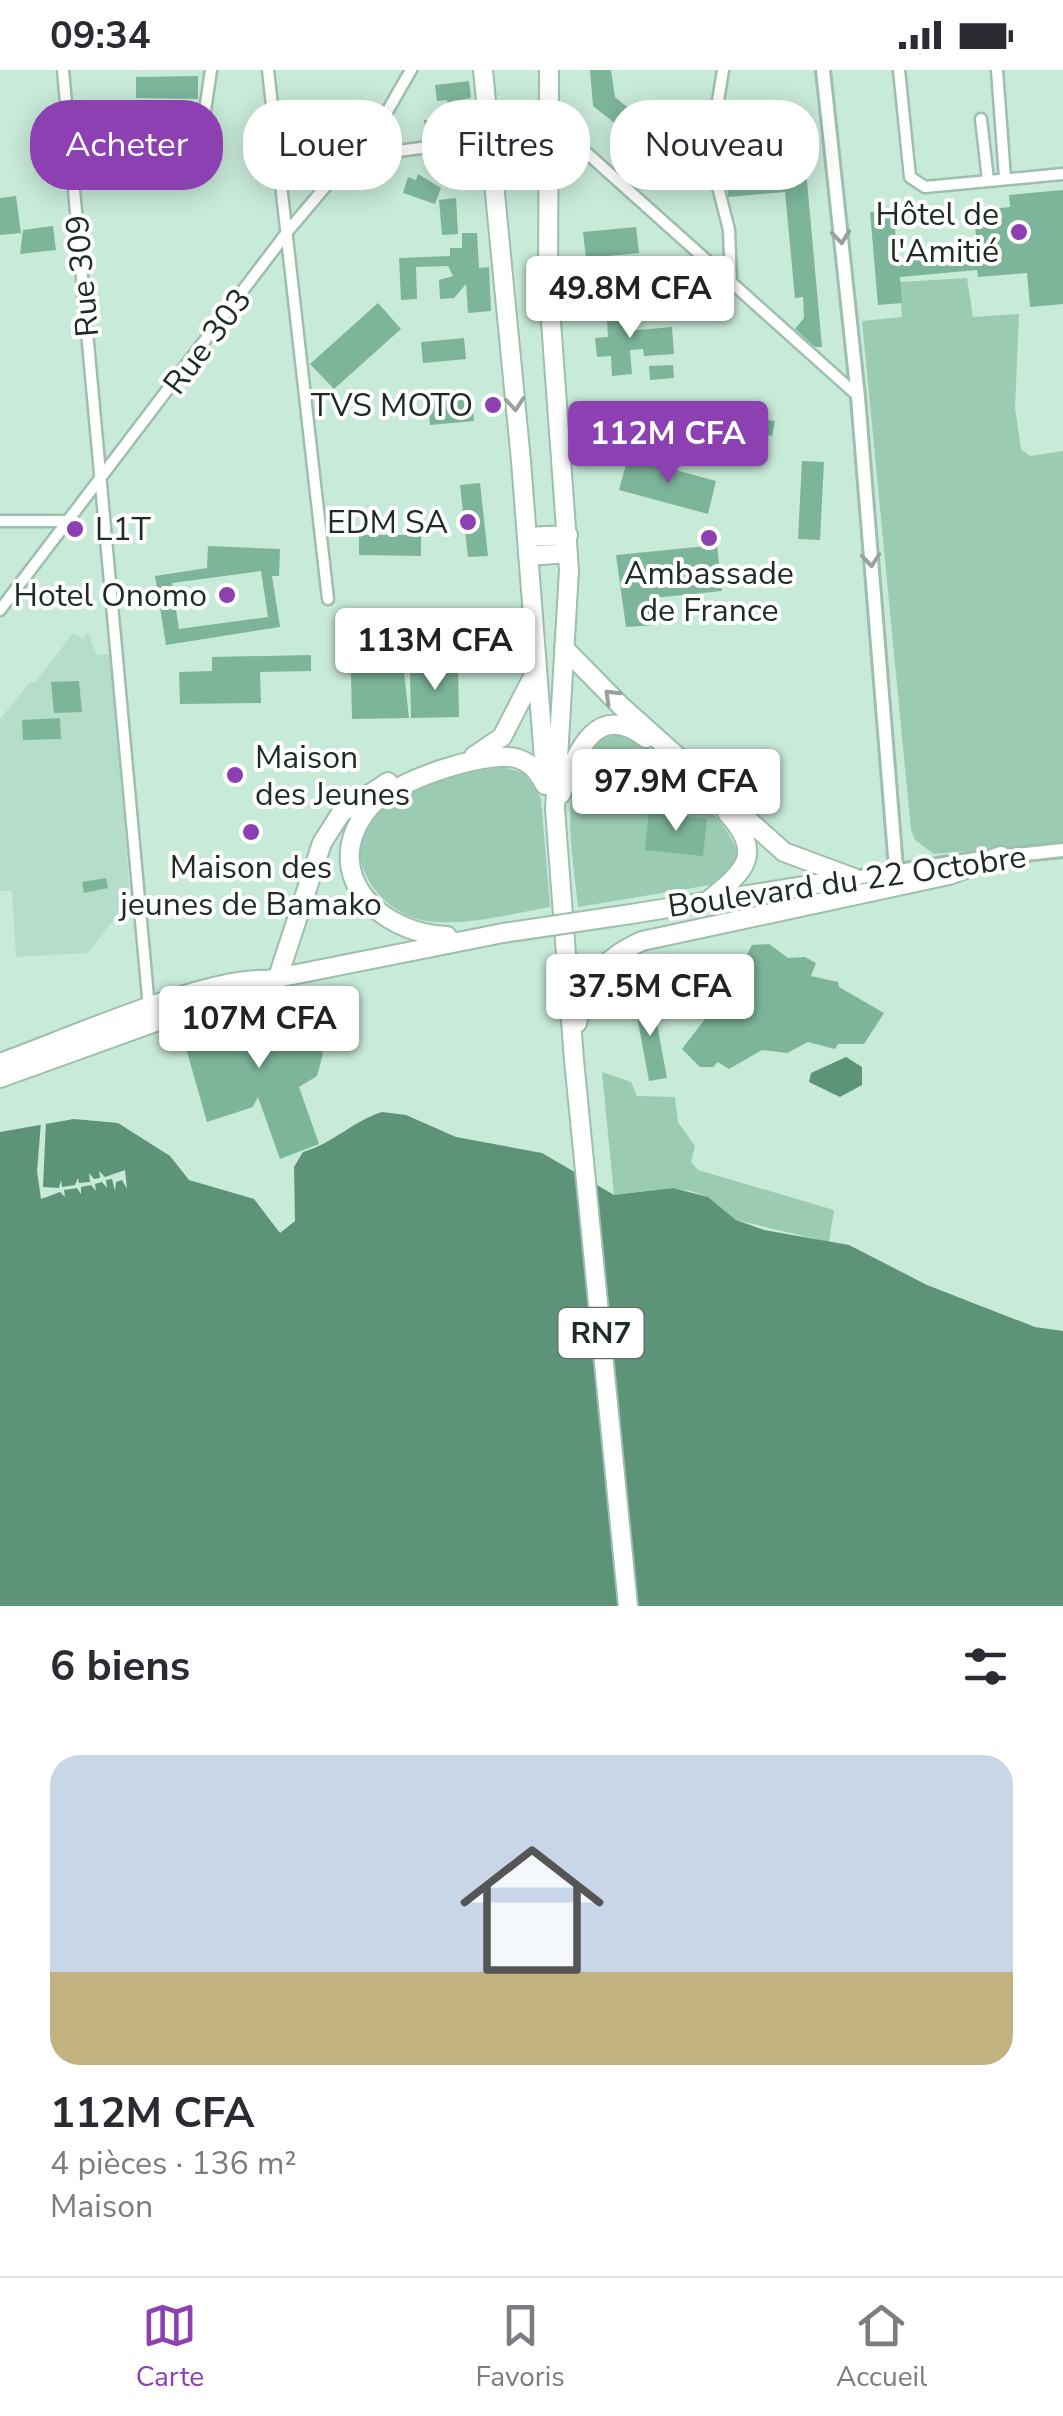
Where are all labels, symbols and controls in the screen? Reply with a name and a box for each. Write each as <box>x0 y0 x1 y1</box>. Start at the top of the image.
text: 09:34 <box>50 10 151 61</box>
chip: Acheter <box>30 100 223 190</box>
chip: Louer <box>243 100 402 190</box>
chip: Filtres <box>422 100 590 190</box>
chip: Nouveau <box>610 100 819 190</box>
place label: Hôtel de l'Amitié <box>876 193 999 273</box>
street label: Rue 309 <box>56 213 109 339</box>
marker: Hôtel de l'Amitié <box>1008 221 1030 243</box>
one-way arrow <box>830 229 851 245</box>
pin: 49.8M CFA <box>516 256 744 341</box>
text: 49.8M CFA <box>548 267 712 310</box>
street label: Rue 303 <box>153 280 261 403</box>
place label: TVS MOTO <box>311 384 473 427</box>
marker: TVS MOTO <box>482 394 504 416</box>
one-way arrow <box>504 396 526 412</box>
pin: 112M CFA <box>565 401 771 486</box>
text: 112M CFA <box>590 412 746 455</box>
place label: EDM SA <box>327 501 448 544</box>
place label: L1T <box>95 508 152 551</box>
marker: EDM SA <box>457 511 479 533</box>
marker: L1T <box>64 518 86 540</box>
marker: Ambassade de France <box>698 527 720 549</box>
place label: Ambassade de France <box>624 552 794 632</box>
one-way arrow <box>860 553 882 569</box>
place label: Hotel Onomo <box>14 574 207 617</box>
marker: Hotel Onomo <box>216 584 238 606</box>
pin: 113M CFA <box>332 608 538 693</box>
text: 113M CFA <box>357 619 513 662</box>
one-way arrow <box>605 690 623 708</box>
place label: Maison des Jeunes <box>255 736 410 816</box>
pin: 97.9M CFA <box>562 749 790 834</box>
text: 97.9M CFA <box>594 760 758 803</box>
marker: Maison des Jeunes <box>224 764 246 786</box>
marker: Maison des jeunes de Bamako <box>240 821 262 843</box>
street label: Boulevard du 22 Octobre <box>665 835 1029 928</box>
place label: Maison des jeunes de Bamako <box>118 846 382 926</box>
pin: 37.5M CFA <box>536 954 764 1039</box>
text: 37.5M CFA <box>568 965 732 1008</box>
pin: 107M CFA <box>156 986 362 1071</box>
text: 107M CFA <box>181 997 337 1040</box>
road number: RN7 <box>558 1308 644 1358</box>
text: 6 biens <box>50 1638 190 1695</box>
icon: filters <box>958 1639 1013 1694</box>
icon: home <box>442 1820 622 2000</box>
text: 112M CFA <box>50 2085 254 2142</box>
text: 4 pièces · 136 m² <box>50 2142 297 2185</box>
text: Maison <box>50 2185 153 2228</box>
tab: Carte <box>136 2298 204 2396</box>
tab: Favoris <box>475 2298 565 2396</box>
tab: Accueil <box>836 2298 927 2396</box>

